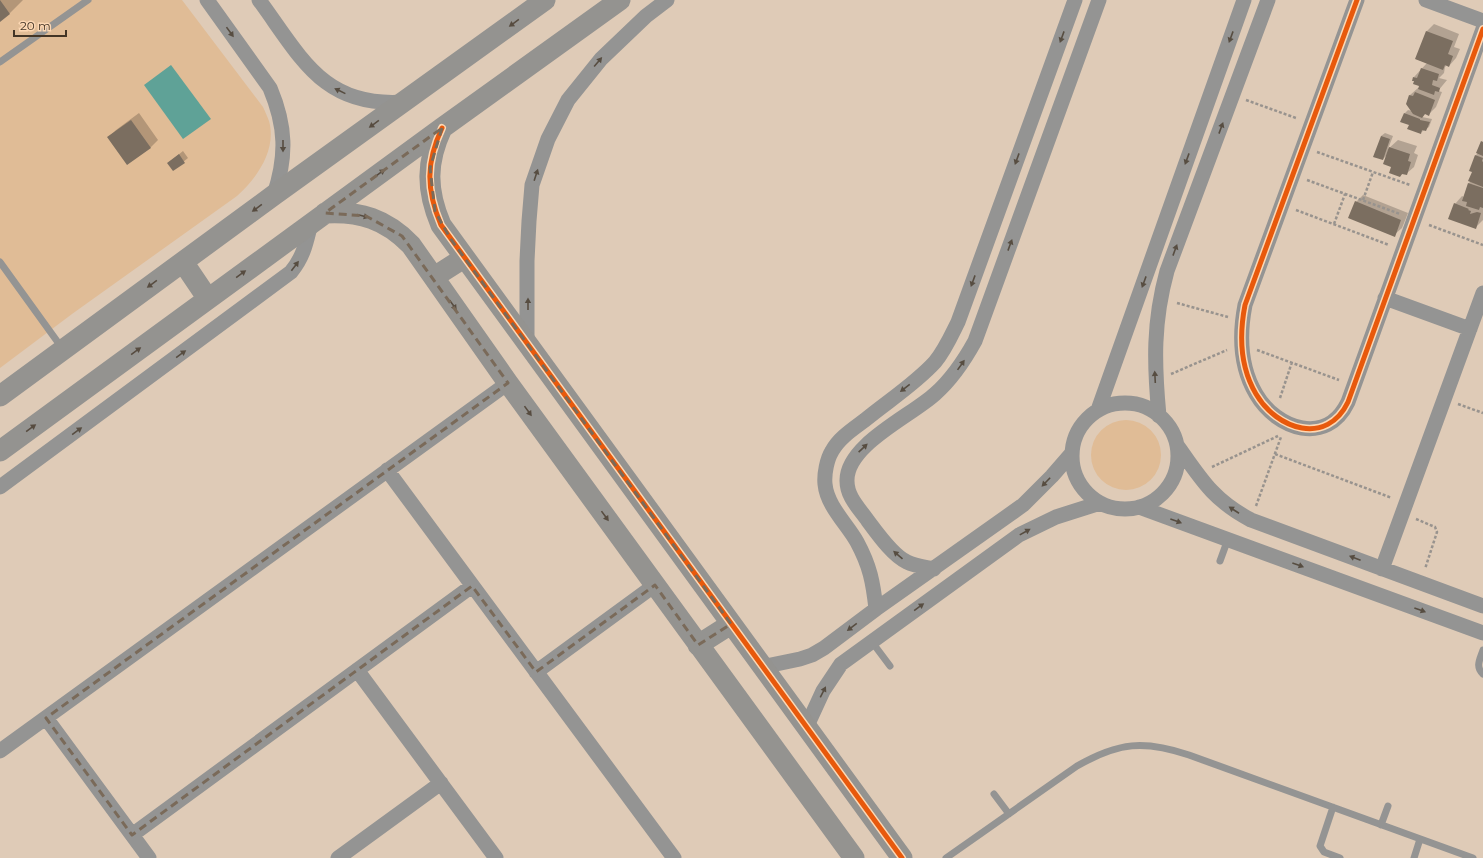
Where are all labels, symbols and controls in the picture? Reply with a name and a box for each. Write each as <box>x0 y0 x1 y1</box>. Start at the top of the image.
scale bar <box>14 12 66 38</box>
text: 20 m <box>20 18 51 33</box>
one-way arrow <box>508 19 519 27</box>
one-way arrow <box>226 26 234 37</box>
one-way arrow <box>1059 31 1065 43</box>
one-way arrow <box>1228 31 1234 43</box>
one-way arrow <box>594 57 603 68</box>
one-way arrow <box>335 88 346 94</box>
one-way arrow <box>369 120 380 128</box>
one-way arrow <box>1218 121 1224 133</box>
one-way arrow <box>280 140 286 153</box>
one-way arrow <box>1014 153 1020 165</box>
one-way arrow <box>1184 154 1190 166</box>
one-way arrow <box>533 168 539 180</box>
one-way arrow <box>374 169 385 177</box>
one-way arrow <box>252 204 263 212</box>
one-way arrow <box>358 213 370 219</box>
one-way arrow <box>1008 238 1014 250</box>
one-way arrow <box>1173 243 1179 255</box>
one-way arrow <box>291 261 300 272</box>
one-way arrow <box>236 270 246 278</box>
one-way arrow <box>969 275 975 287</box>
one-way arrow <box>1140 276 1146 288</box>
one-way arrow <box>147 280 158 289</box>
one-way arrow <box>525 297 531 310</box>
one-way arrow <box>449 299 457 310</box>
one-way arrow <box>131 347 142 355</box>
one-way arrow <box>176 349 187 358</box>
one-way arrow <box>957 359 965 370</box>
one-way arrow <box>1152 371 1159 383</box>
one-way arrow <box>899 384 910 393</box>
one-way arrow <box>524 406 532 416</box>
one-way arrow <box>26 424 37 432</box>
one-way arrow <box>71 427 82 435</box>
one-way arrow <box>858 443 868 453</box>
one-way arrow <box>1041 477 1051 487</box>
one-way arrow <box>1228 507 1240 514</box>
one-way arrow <box>601 511 609 521</box>
one-way arrow <box>1170 518 1182 524</box>
one-way arrow <box>1019 528 1031 535</box>
one-way arrow <box>893 551 903 560</box>
one-way arrow <box>1348 555 1360 561</box>
one-way arrow <box>1293 563 1305 569</box>
one-way arrow <box>914 604 924 612</box>
one-way arrow <box>1415 608 1427 614</box>
one-way arrow <box>847 622 858 631</box>
one-way arrow <box>820 686 826 698</box>

